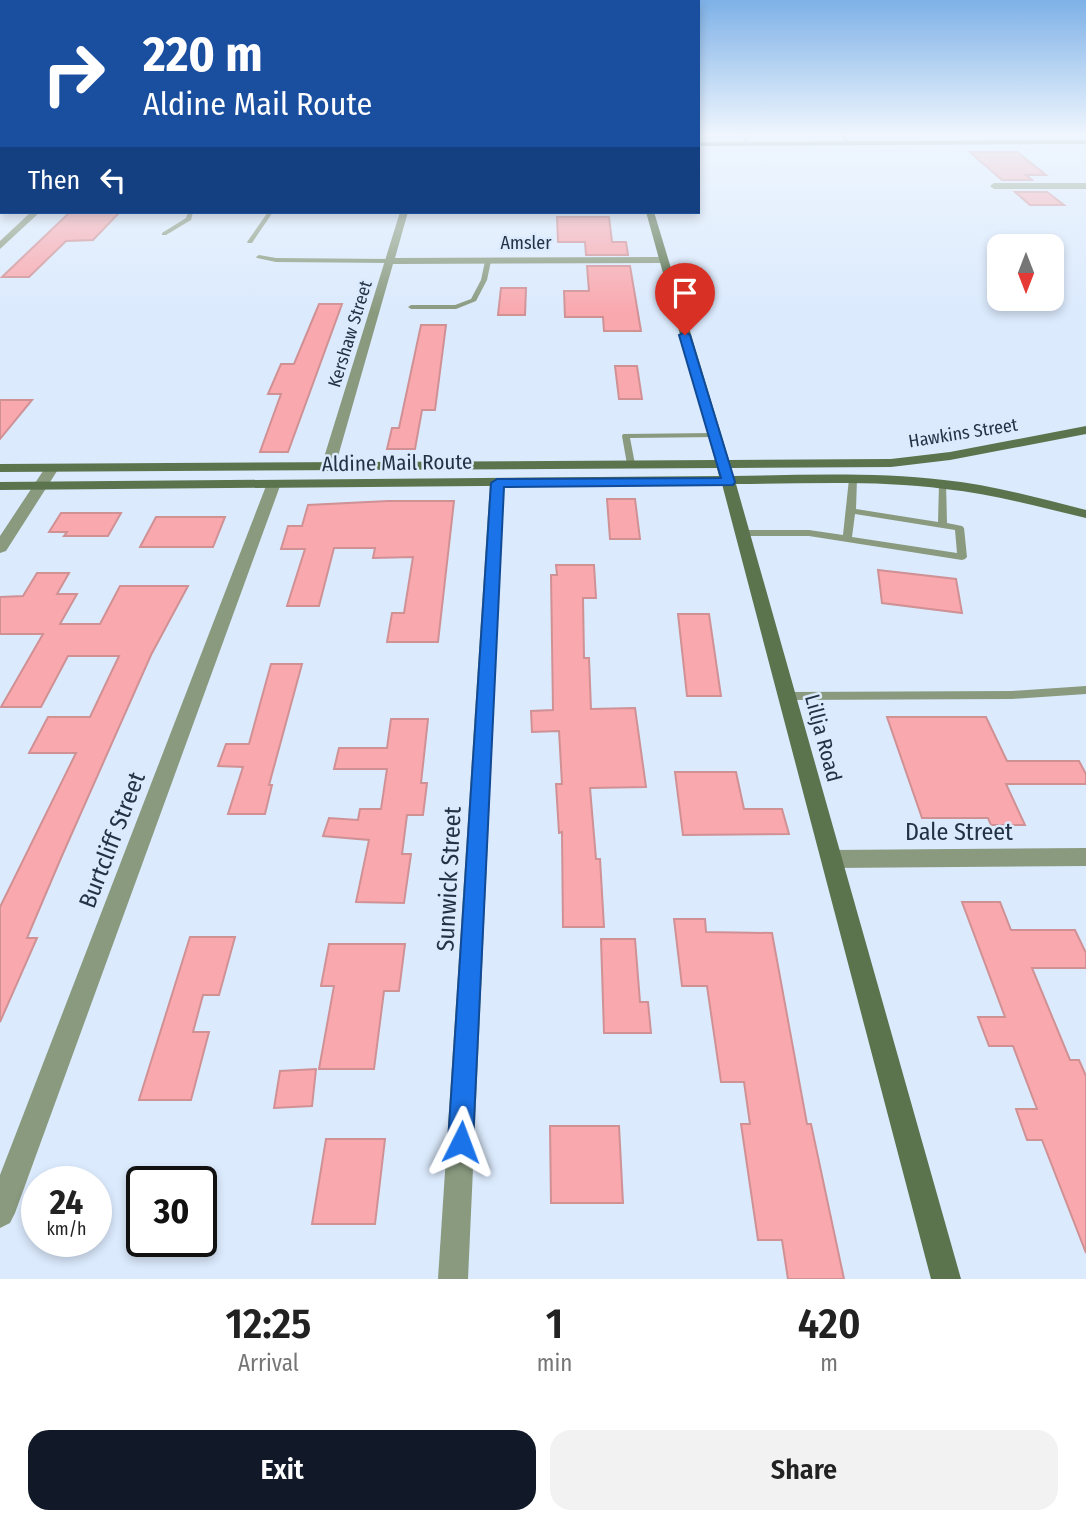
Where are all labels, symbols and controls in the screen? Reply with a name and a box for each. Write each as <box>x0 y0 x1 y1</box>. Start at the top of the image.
text: 220 m <box>143 25 263 84</box>
icon: right <box>28 28 119 119</box>
text: Aldine Mail Route <box>143 85 372 123</box>
icon: left <box>94 161 132 199</box>
text: Then <box>28 165 80 196</box>
street label: Amsler <box>501 232 552 254</box>
north arrow <box>987 234 1064 312</box>
map controls <box>987 234 1064 311</box>
pin <box>655 263 715 335</box>
icon: arrive <box>666 274 704 312</box>
street label: Kershaw Street <box>323 278 377 390</box>
street label: Hawkins Street <box>907 414 1019 452</box>
street label: Aldine Mail Route <box>322 449 472 477</box>
street label: Lillja Road <box>799 691 847 785</box>
street label: Burtcliff Street <box>73 768 151 912</box>
street label: Sunwick Street <box>431 806 467 952</box>
street label: Dale Street <box>905 818 1013 846</box>
position arrow <box>424 1105 498 1179</box>
speed limit sign: 30 <box>126 1166 217 1257</box>
text: 24 <box>50 1181 83 1223</box>
text: km/h <box>46 1218 87 1240</box>
text: 12:25 <box>225 1299 311 1349</box>
text: 1 <box>546 1299 563 1349</box>
text: 420 <box>798 1299 861 1349</box>
text: Arrival <box>238 1349 299 1377</box>
text: min <box>537 1349 572 1377</box>
text: m <box>820 1349 838 1377</box>
button: Exit <box>28 1430 536 1510</box>
button: Share <box>550 1430 1058 1510</box>

